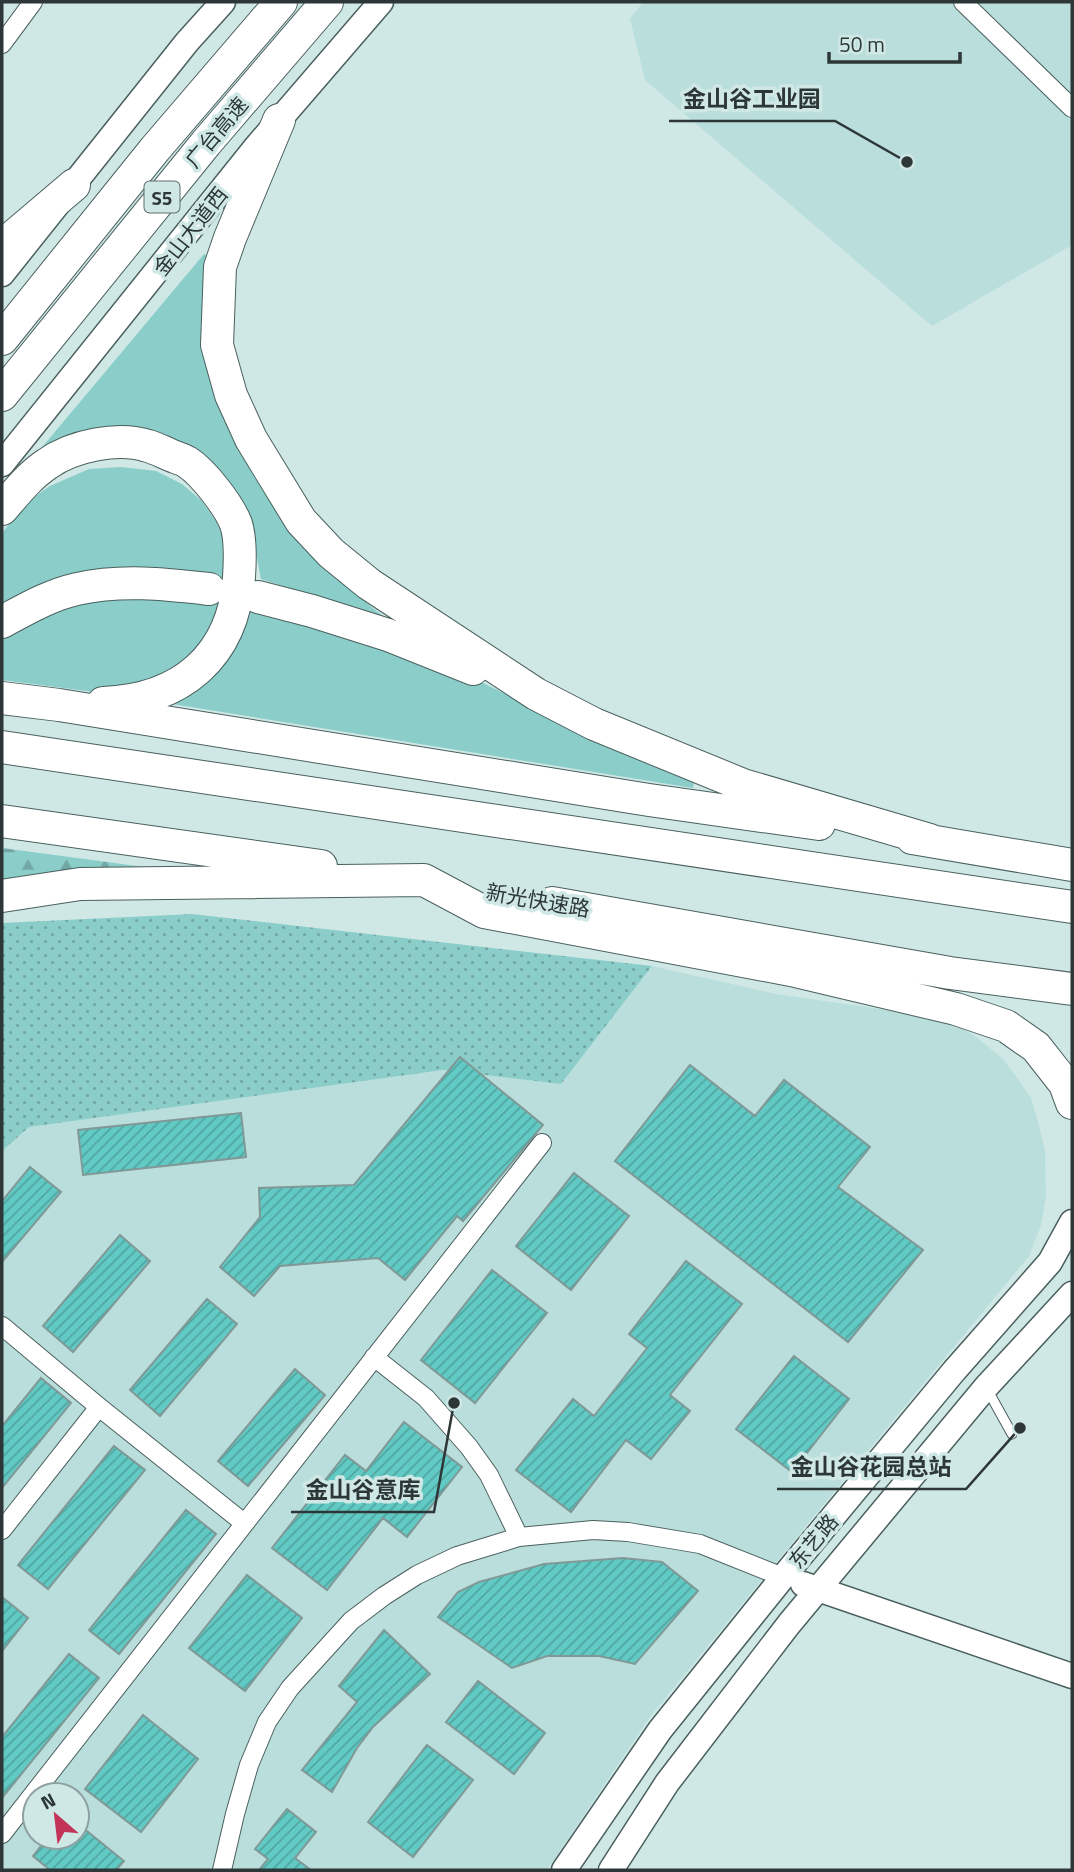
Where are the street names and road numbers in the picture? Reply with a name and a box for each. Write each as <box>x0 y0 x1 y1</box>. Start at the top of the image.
street label: 广台高速 <box>177 90 255 174</box>
street label: 金山大道西 <box>145 180 235 282</box>
road number: S5 <box>144 182 180 212</box>
street label: 新光快速路 <box>484 875 592 925</box>
street label: 东艺路 <box>780 1507 846 1575</box>

